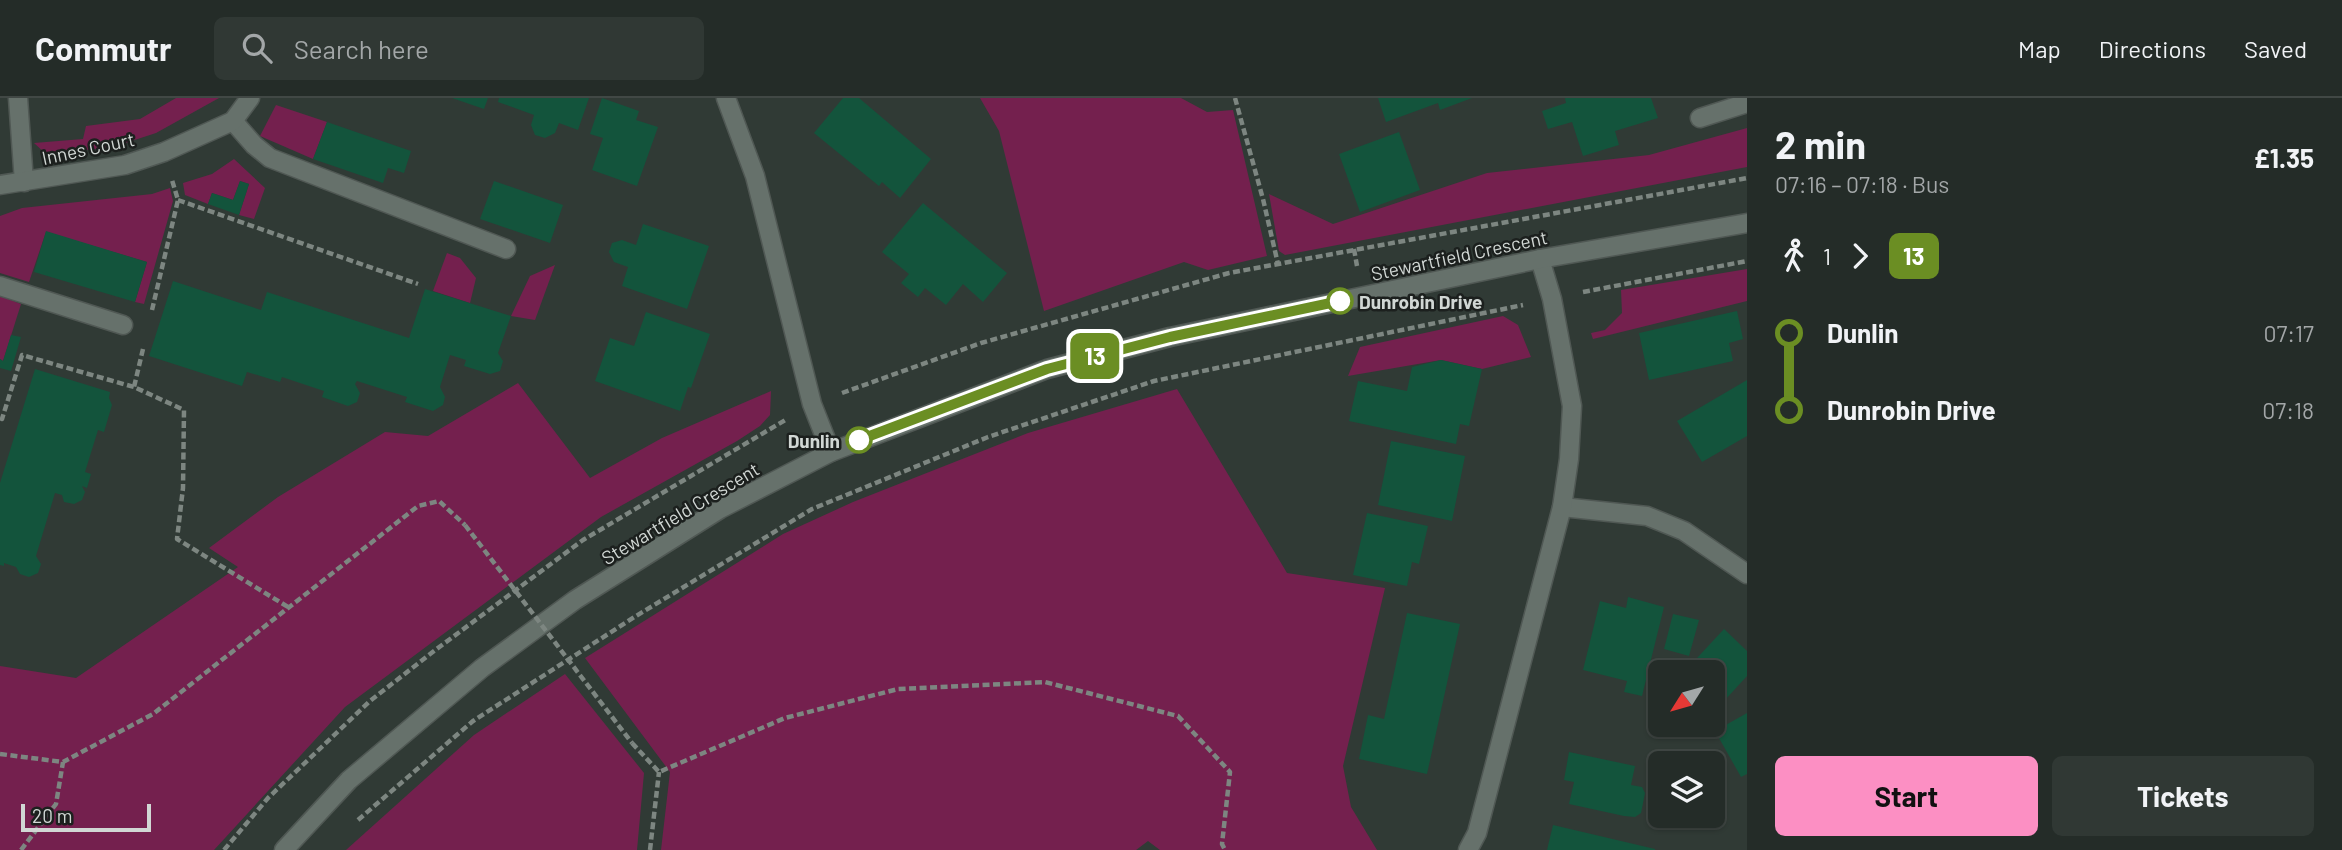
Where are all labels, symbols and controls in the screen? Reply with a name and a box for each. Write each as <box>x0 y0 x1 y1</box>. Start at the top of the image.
search box <box>214 17 704 80</box>
text: Commutr <box>35 28 172 68</box>
icon: search <box>238 29 276 67</box>
text: Search here <box>294 33 429 64</box>
text: Map <box>2018 34 2061 63</box>
text: Directions <box>2099 34 2206 63</box>
text: Saved <box>2244 34 2307 63</box>
text: 2 min <box>1775 121 1866 167</box>
street label: Innes Court <box>39 127 137 169</box>
text: £1.35 <box>2254 142 2314 173</box>
text: 07:16 – 07:18 · Bus <box>1775 170 1949 198</box>
street label: Stewartfield Crescent <box>1369 225 1549 285</box>
icon: walk <box>1775 237 1813 275</box>
icon: forward <box>1841 237 1879 275</box>
text: 13 <box>1903 241 1925 270</box>
text: 1 <box>1823 242 1831 270</box>
marker: Dunrobin Drive <box>1327 288 1353 314</box>
place label: Dunrobin Drive <box>1359 290 1482 313</box>
text: Dunlin <box>1827 317 1899 348</box>
text: 07:17 <box>2263 319 2314 347</box>
line badge: 13 <box>1064 333 1126 379</box>
text: 13 <box>1084 341 1106 370</box>
text: Dunrobin Drive <box>1827 394 1996 425</box>
text: 07:18 <box>2262 396 2314 424</box>
marker: Dunlin <box>846 427 872 453</box>
place label: Dunlin <box>788 429 840 452</box>
street label: Stewartfield Crescent <box>597 457 763 569</box>
north arrow <box>1648 660 1726 737</box>
map controls <box>1648 660 1725 828</box>
button: layers <box>1648 751 1725 828</box>
button: Start <box>1775 756 2038 836</box>
button: Tickets <box>2052 756 2314 836</box>
scale bar <box>21 801 150 833</box>
text: 20 m <box>32 804 72 827</box>

